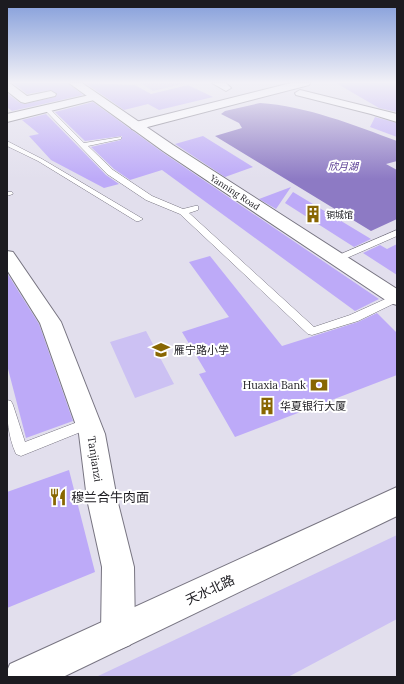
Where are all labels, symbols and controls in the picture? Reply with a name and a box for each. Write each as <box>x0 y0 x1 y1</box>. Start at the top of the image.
water label: 欣月湖 <box>328 160 360 173</box>
street label: Yanning Road <box>207 171 262 212</box>
building icon: 铜城馆 <box>303 204 323 224</box>
place label: 铜城馆 <box>326 209 353 220</box>
school or university icon: 雁宁路小学 <box>151 340 171 360</box>
place label: 雁宁路小学 <box>174 343 229 357</box>
bank icon: Huaxia Bank <box>309 375 329 395</box>
place label: Huaxia Bank <box>243 378 306 392</box>
building icon: 华夏银行大厦 <box>257 396 277 416</box>
place label: 华夏银行大厦 <box>280 399 346 413</box>
street label: Tanjianzi <box>84 435 106 483</box>
restaurant icon: 穆兰合牛肉面 <box>48 487 68 507</box>
place label: 穆兰合牛肉面 <box>71 489 149 506</box>
street label: 天水北路 <box>183 571 237 609</box>

